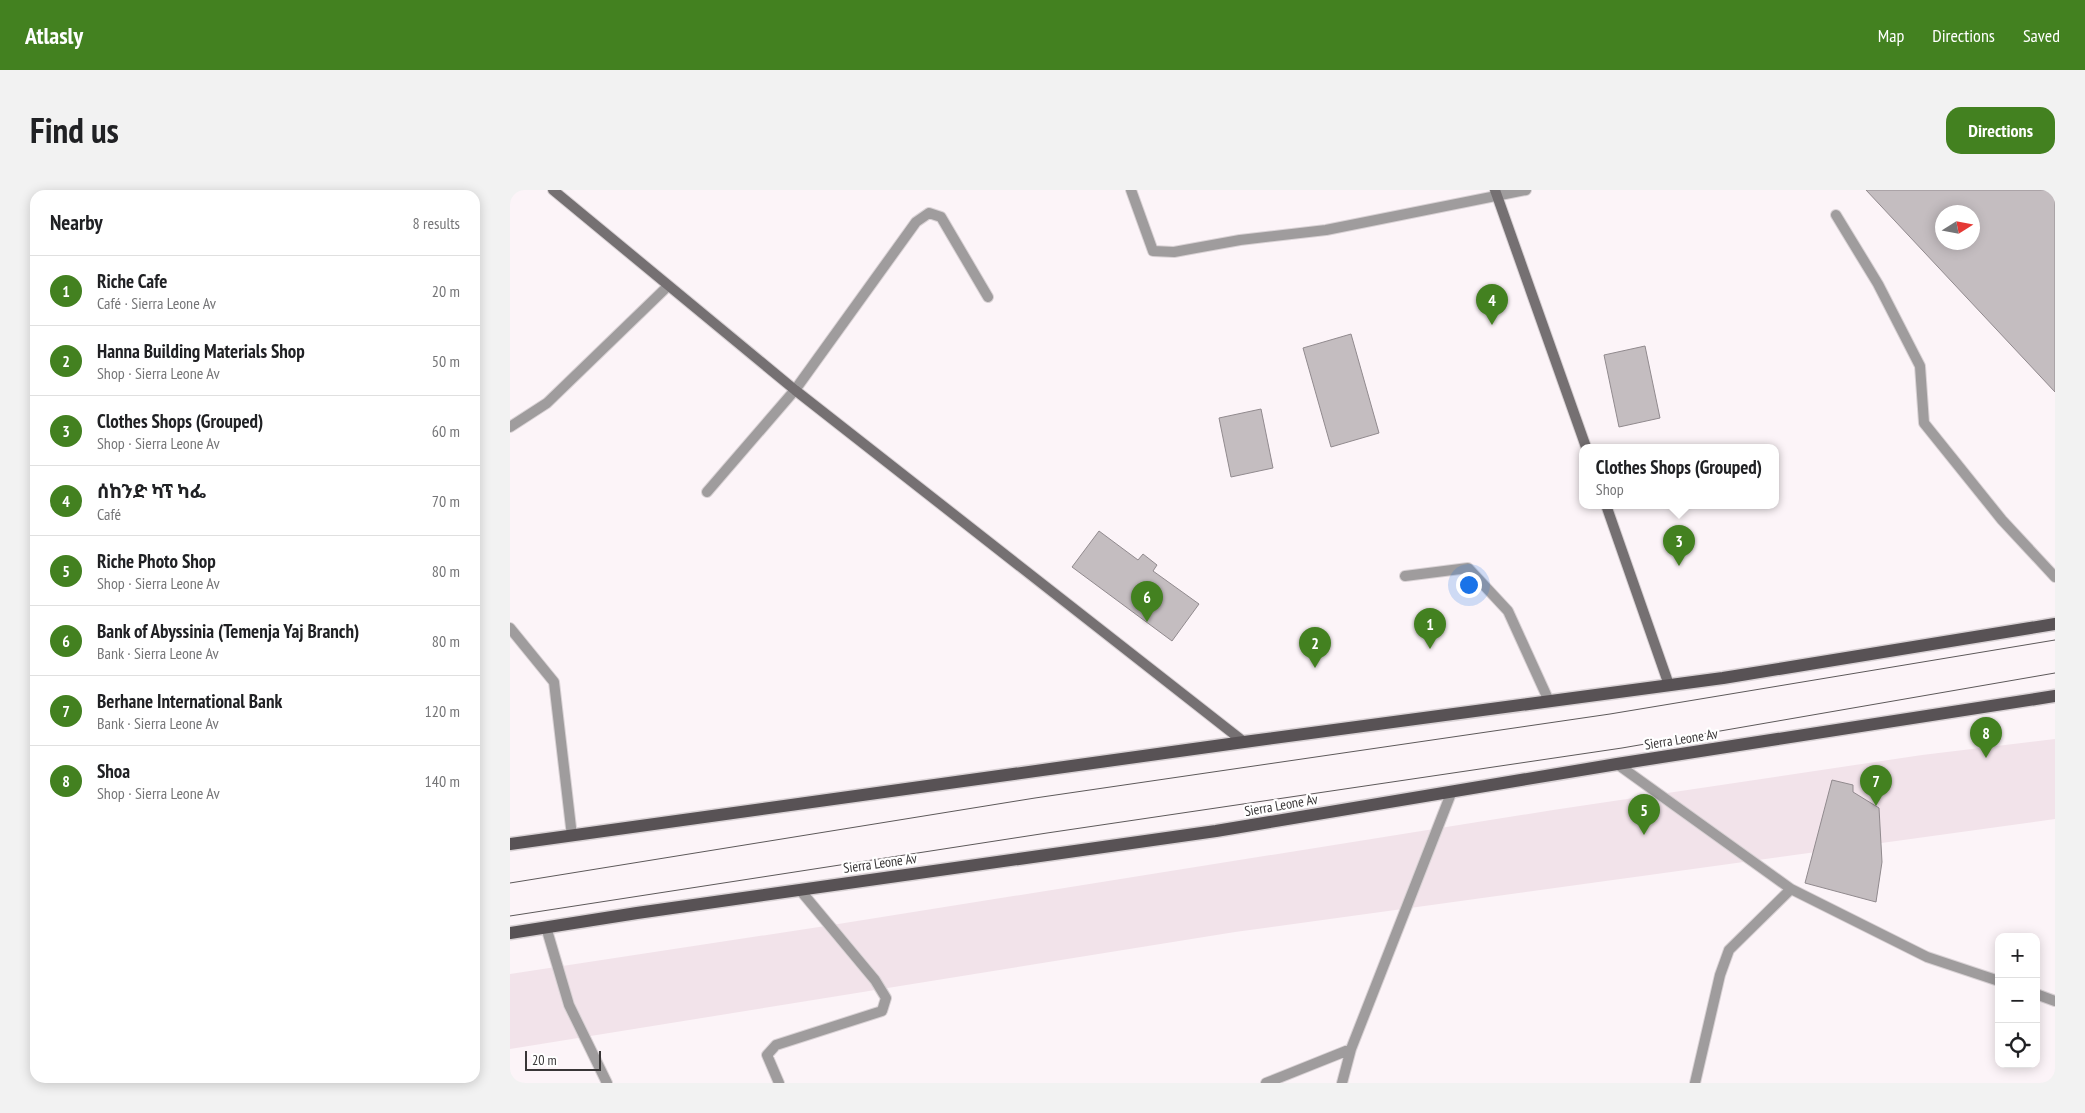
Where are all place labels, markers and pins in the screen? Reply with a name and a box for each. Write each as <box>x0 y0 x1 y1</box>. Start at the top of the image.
pin: 4 <box>1476 284 1508 325</box>
pin: 3 <box>1663 525 1695 566</box>
pin: 6 <box>1131 581 1163 622</box>
pin: 1 <box>1414 608 1446 649</box>
pin: 2 <box>1299 627 1331 668</box>
pin: 8 <box>1970 717 2002 758</box>
pin: 7 <box>1860 765 1892 806</box>
pin: 5 <box>1628 794 1660 835</box>

